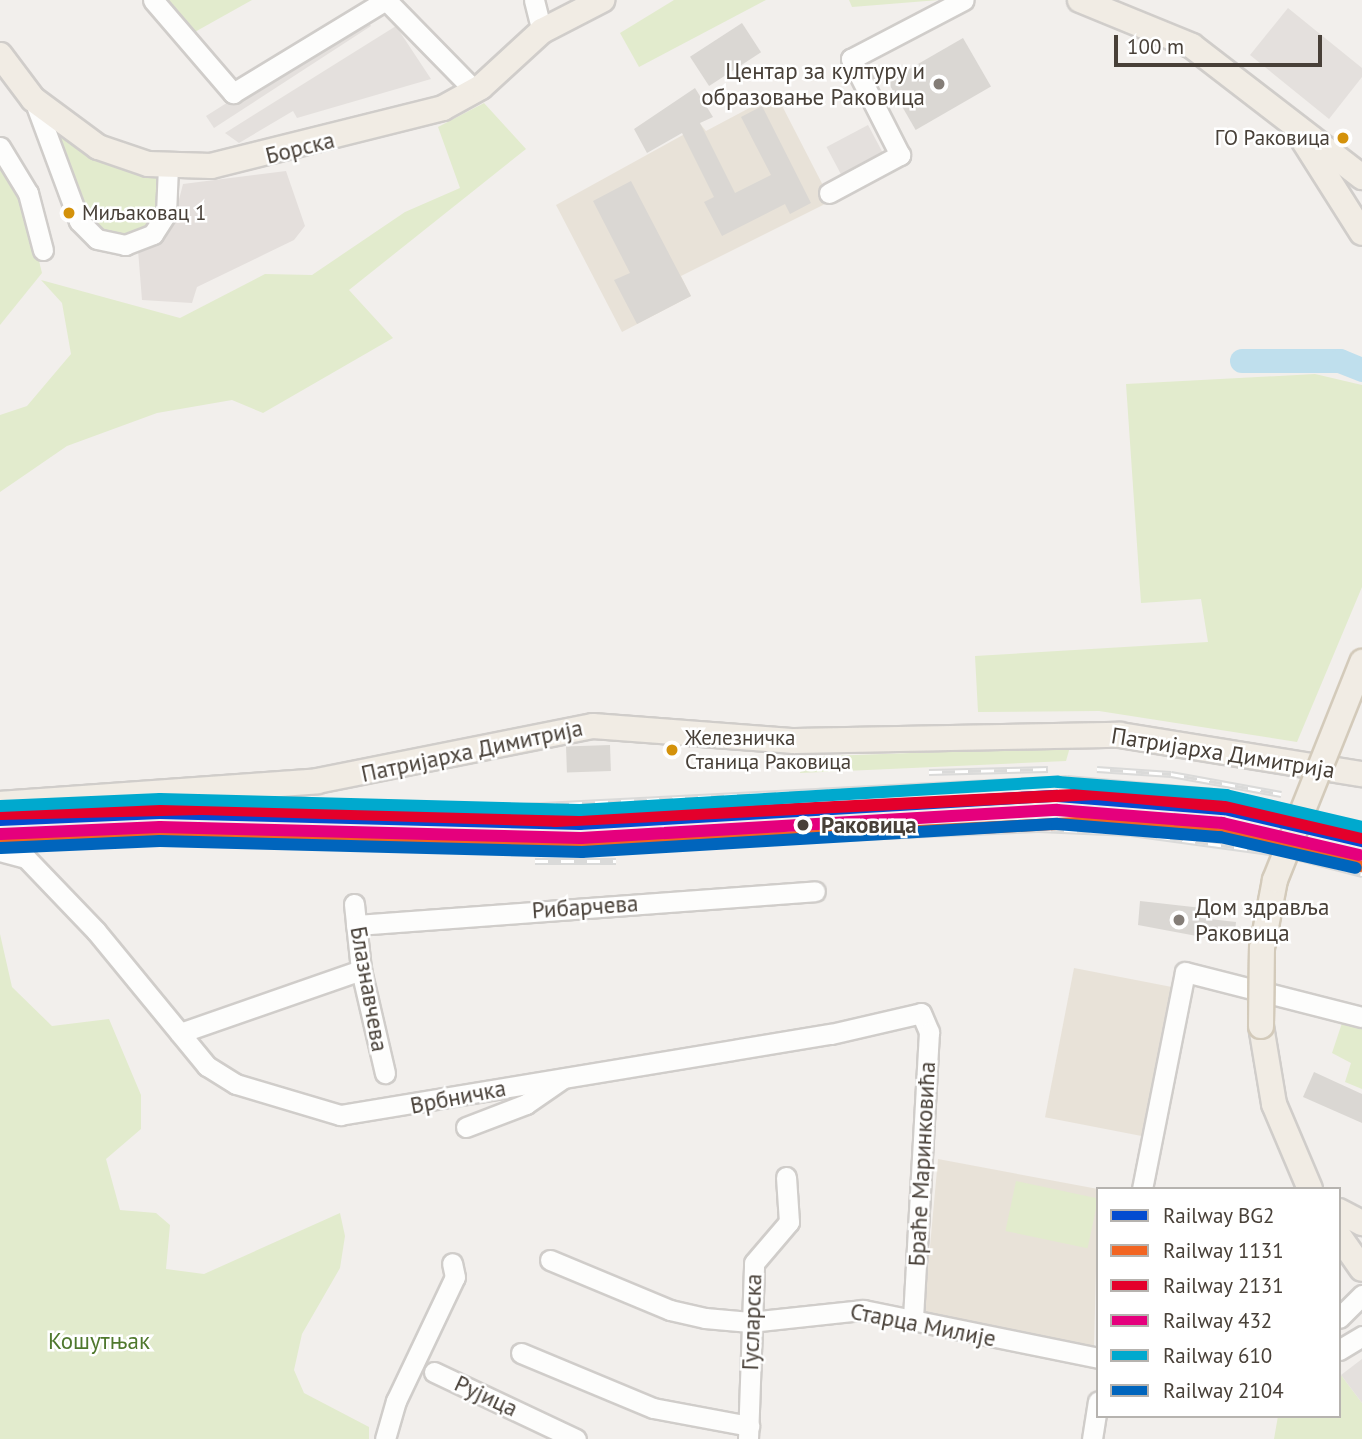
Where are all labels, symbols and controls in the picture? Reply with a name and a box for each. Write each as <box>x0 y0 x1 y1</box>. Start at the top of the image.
scale bar <box>1117 21 1325 65</box>
text: 100 m <box>1127 33 1184 60</box>
place label: Центар за културу и образовање Раковица <box>701 57 925 111</box>
marker: Центар за културу и образовање Раковица <box>931 76 947 92</box>
place label: ГО Раковица <box>1215 125 1330 151</box>
street label: Борска <box>263 126 337 170</box>
marker: ГО Раковица <box>1336 131 1350 145</box>
place label: Миљаковац 1 <box>82 200 206 226</box>
marker: Миљаковац 1 <box>62 206 76 220</box>
street label: Патријарха Димитрија <box>358 714 586 788</box>
street label: Патријарха Димитрија <box>1109 722 1337 784</box>
place label: Железничка Станица Раковица <box>685 725 851 775</box>
marker: Железничка Станица Раковица <box>665 743 679 757</box>
place label: Раковица <box>821 811 917 839</box>
marker: Раковица <box>791 813 815 837</box>
street label: Рибарчева <box>531 890 639 924</box>
place label: Дом здравља Раковица <box>1195 893 1329 947</box>
marker: Дом здравља Раковица <box>1169 910 1189 930</box>
street label: Блазнавчева <box>344 924 394 1054</box>
street label: Браће Маринковића <box>903 1061 941 1267</box>
street label: Врбничка <box>408 1074 508 1120</box>
legend <box>1096 1187 1341 1418</box>
text: Railway BG2 <box>1163 1202 1275 1229</box>
text: Railway 1131 <box>1163 1237 1284 1264</box>
text: Railway 2131 <box>1163 1272 1284 1299</box>
street label: Гусларска <box>737 1273 767 1371</box>
street label: Старца Милије <box>848 1297 998 1353</box>
text: Railway 432 <box>1163 1307 1272 1334</box>
park label: Кошутњак <box>48 1327 150 1355</box>
text: Railway 610 <box>1163 1342 1272 1369</box>
street label: Рујица <box>450 1369 522 1423</box>
text: Railway 2104 <box>1163 1377 1284 1404</box>

